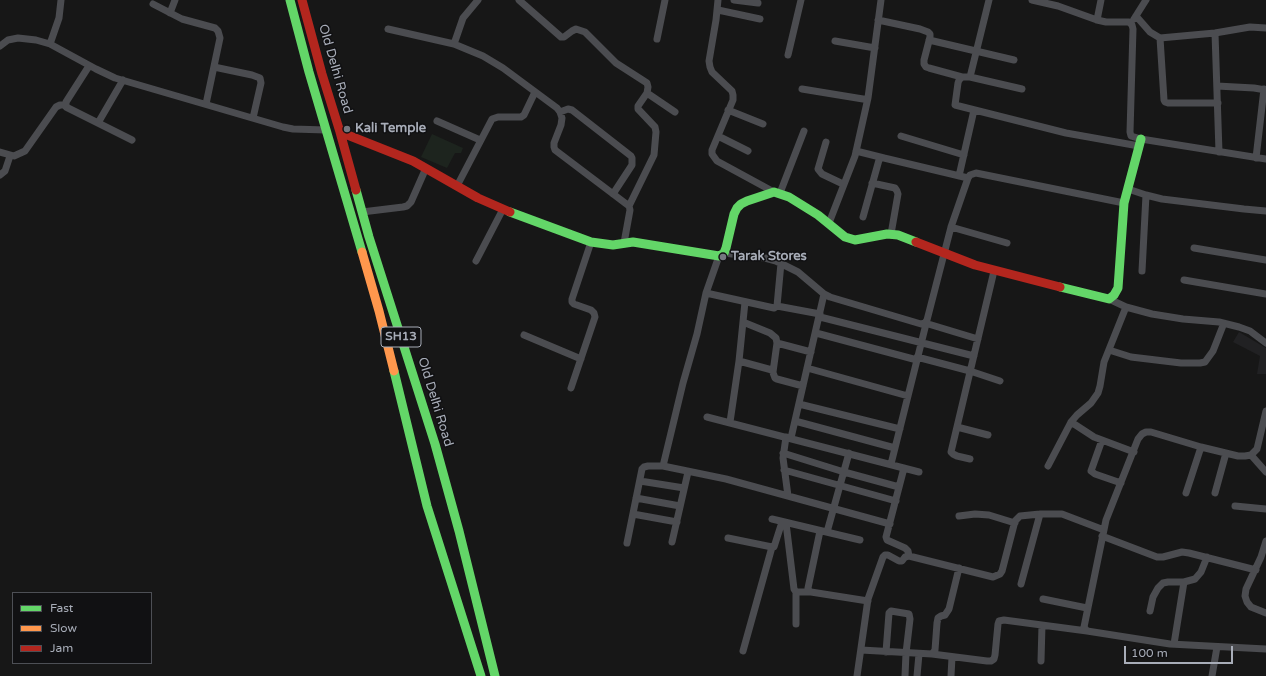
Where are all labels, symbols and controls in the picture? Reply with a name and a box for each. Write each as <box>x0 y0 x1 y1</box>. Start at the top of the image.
street label: Old Delhi Road <box>315 22 355 116</box>
place label: Kali Temple <box>355 121 426 137</box>
marker: Kali Temple <box>342 124 352 134</box>
place label: Tarak Stores <box>731 249 807 265</box>
marker: Tarak Stores <box>718 252 728 262</box>
road number: SH13 <box>381 327 421 347</box>
street label: Old Delhi Road <box>414 355 456 449</box>
legend <box>12 592 152 664</box>
text: Fast <box>50 601 73 615</box>
text: Slow <box>50 621 77 635</box>
scale bar <box>1126 638 1235 664</box>
text: Jam <box>50 641 73 655</box>
text: 100 m <box>1131 646 1168 660</box>

